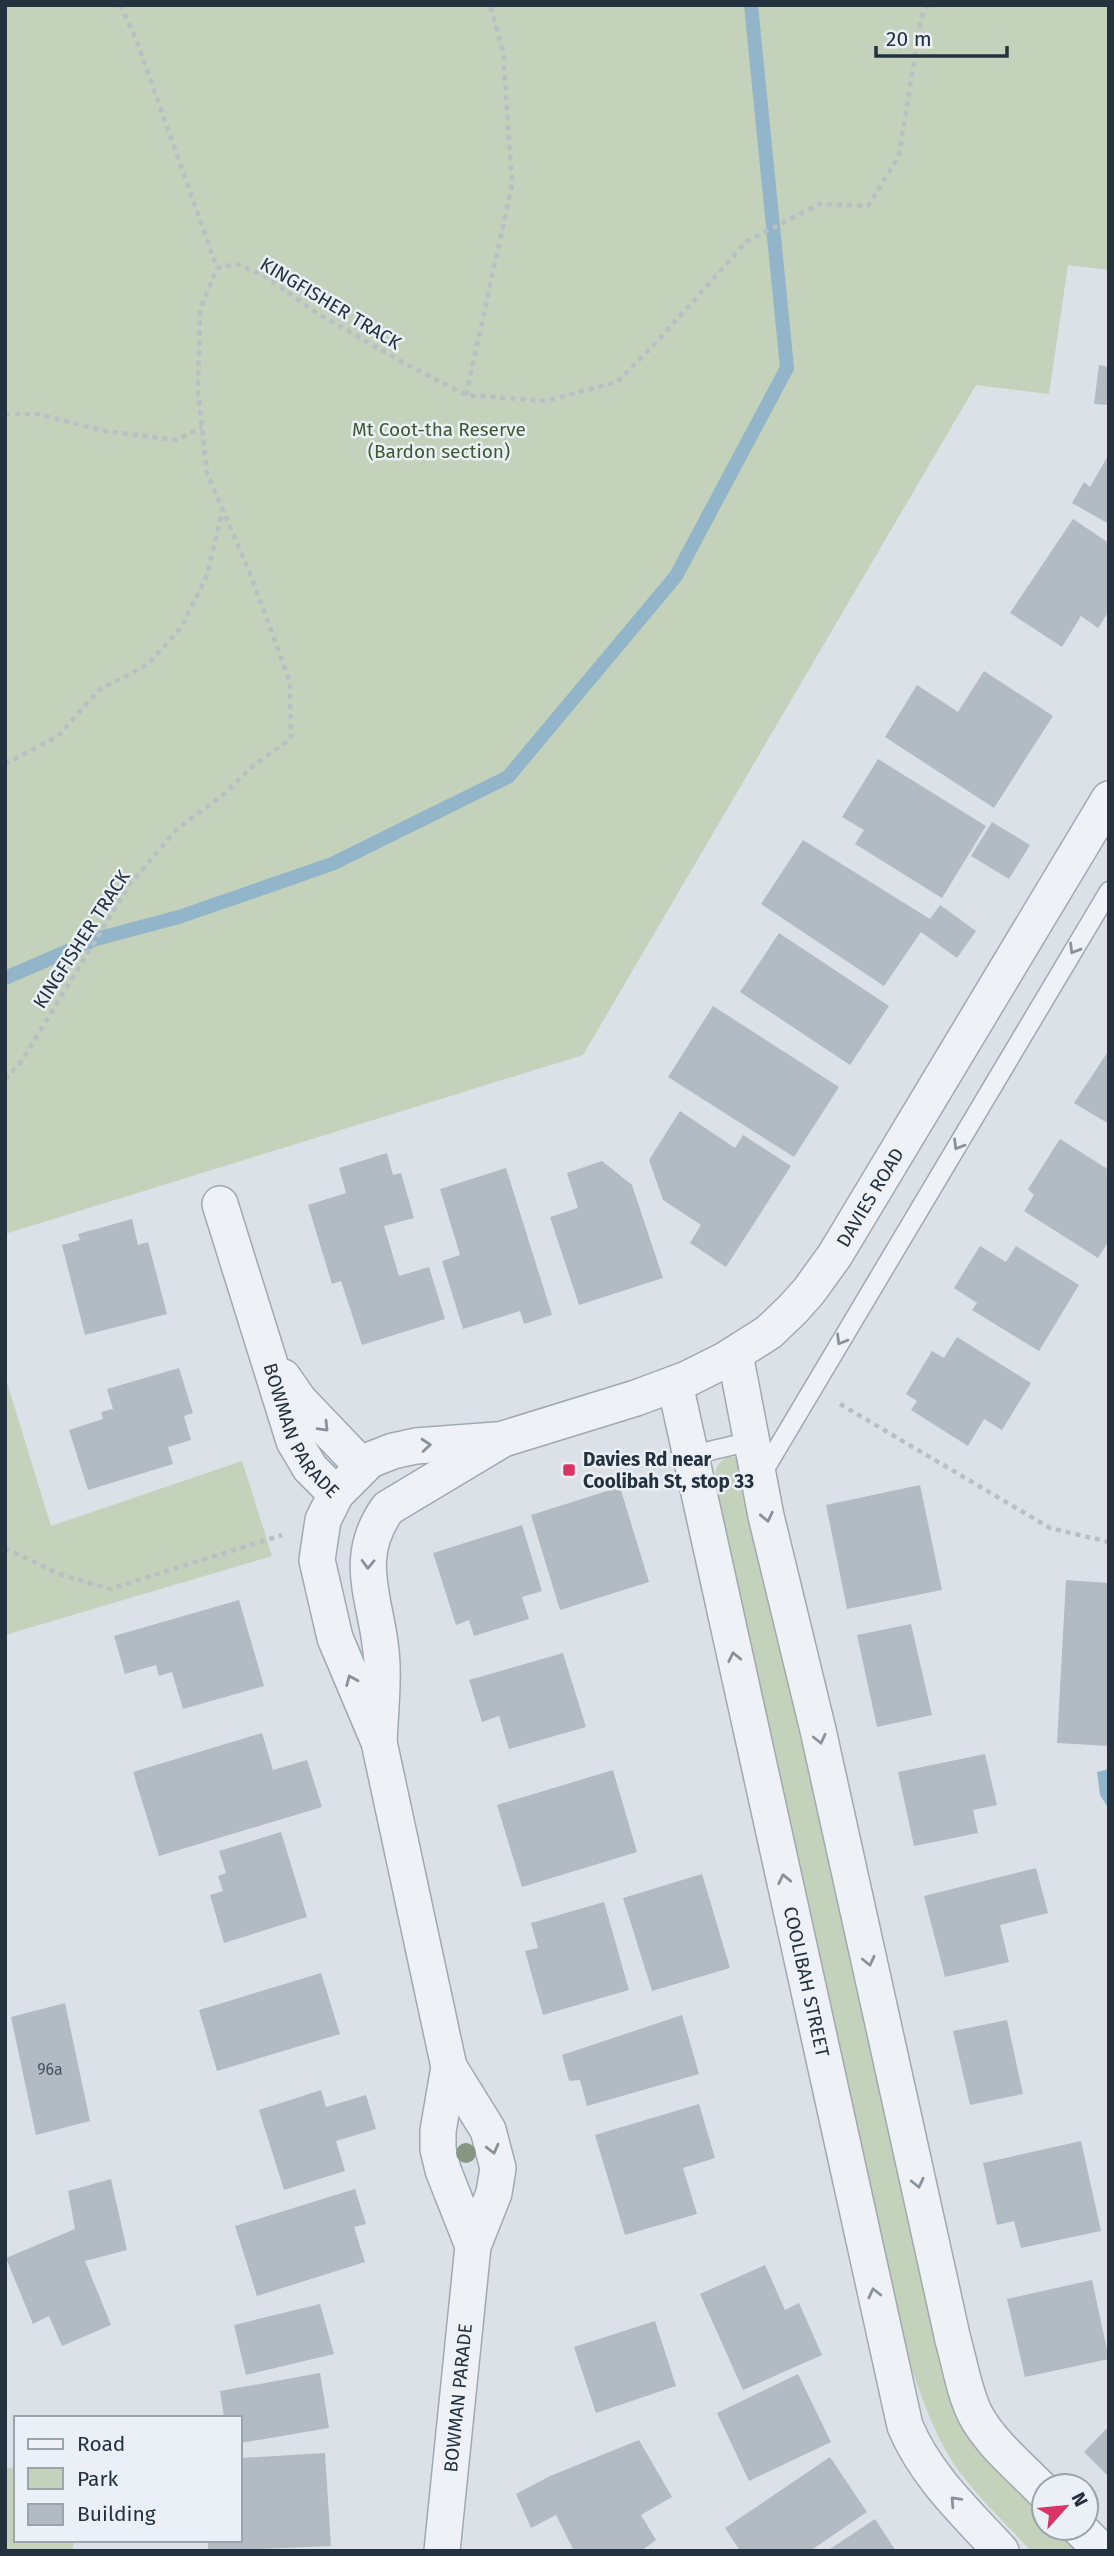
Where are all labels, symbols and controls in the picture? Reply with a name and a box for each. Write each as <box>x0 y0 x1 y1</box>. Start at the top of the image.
scale bar <box>876 14 1007 58</box>
text: 20 m <box>886 26 932 52</box>
street label: KINGFISHER TRACK <box>256 252 406 355</box>
park label: Mt Coot-tha Reserve (Bardon section) <box>352 418 526 463</box>
street label: KINGFISHER TRACK <box>28 865 135 1013</box>
one-way arrow <box>1069 942 1082 955</box>
one-way arrow <box>953 1137 966 1150</box>
street label: DAVIES ROAD <box>832 1144 909 1251</box>
one-way arrow <box>837 1333 850 1346</box>
street label: BOWMAN PARADE <box>258 1360 344 1503</box>
one-way arrow <box>316 1419 329 1432</box>
one-way arrow <box>421 1438 432 1453</box>
place label: Davies Rd near Coolibah St, stop 33 <box>583 1448 754 1493</box>
marker: Davies Rd near Coolibah St, stop 33 <box>561 1462 577 1478</box>
one-way arrow <box>758 1511 773 1523</box>
one-way arrow <box>360 1559 375 1570</box>
one-way arrow <box>728 1651 743 1663</box>
one-way arrow <box>345 1675 359 1687</box>
one-way arrow <box>811 1733 826 1745</box>
one-way arrow <box>777 1873 792 1885</box>
street label: COOLIBAH STREET <box>779 1904 834 2059</box>
one-way arrow <box>861 1955 875 1967</box>
house number: 96a <box>37 2060 63 2079</box>
one-way arrow <box>485 2143 499 2155</box>
one-way arrow <box>910 2177 925 2189</box>
one-way arrow <box>868 2287 882 2299</box>
street label: BOWMAN PARADE <box>439 2322 477 2473</box>
legend <box>14 2416 242 2542</box>
text: Road <box>77 2431 125 2457</box>
text: Park <box>77 2466 119 2492</box>
north arrow <box>1030 2472 1100 2542</box>
text: N <box>1067 2489 1093 2510</box>
one-way arrow <box>950 2496 963 2509</box>
text: Building <box>77 2501 156 2527</box>

